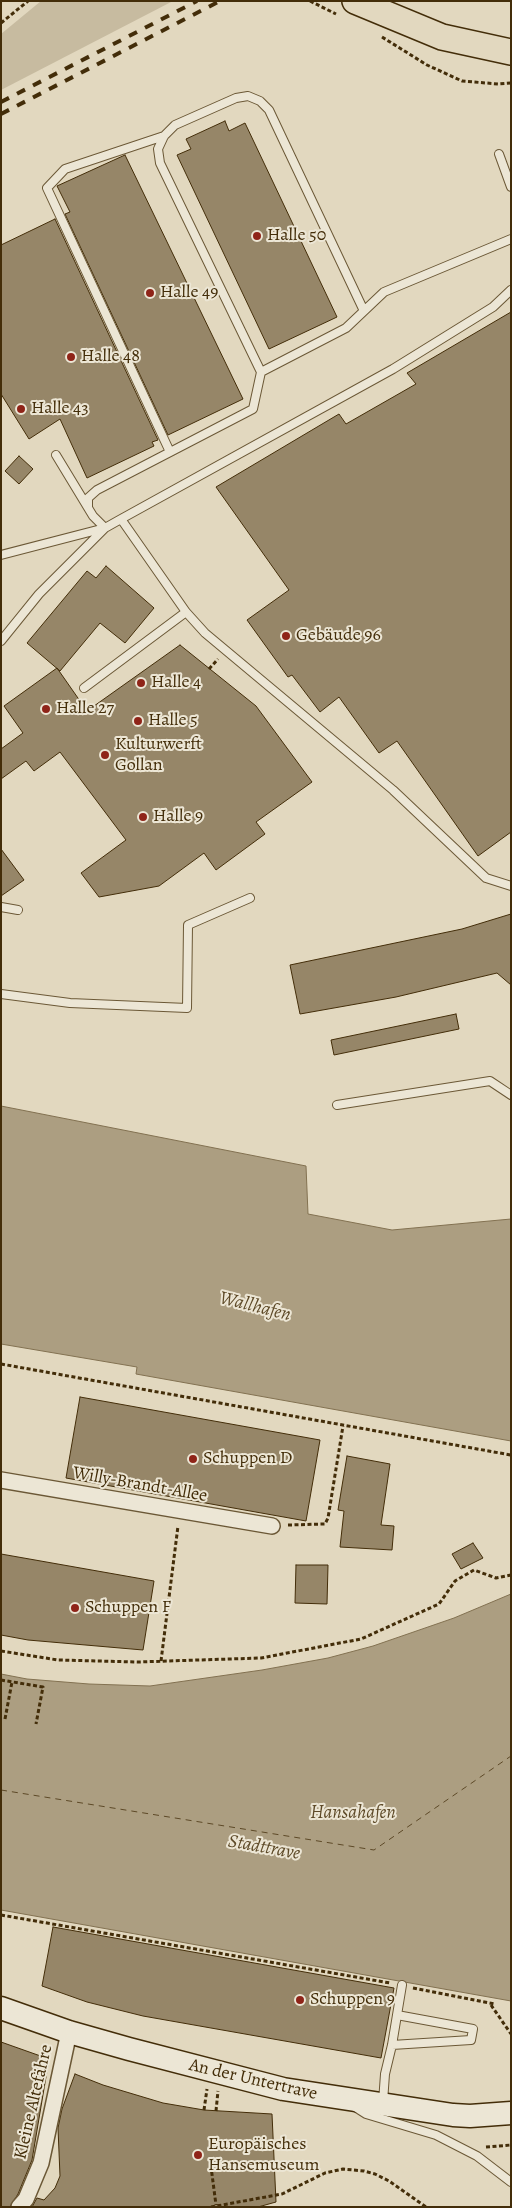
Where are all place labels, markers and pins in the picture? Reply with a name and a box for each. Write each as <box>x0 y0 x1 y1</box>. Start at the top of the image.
place label: Halle 50 <box>267 225 326 247</box>
marker: Halle 50 <box>251 230 263 242</box>
place label: Halle 49 <box>160 282 218 304</box>
marker: Halle 49 <box>144 287 156 299</box>
place label: Halle 48 <box>81 346 140 368</box>
marker: Halle 48 <box>65 351 77 363</box>
place label: Halle 43 <box>31 398 89 420</box>
marker: Halle 43 <box>15 403 27 415</box>
place label: Gebäude 96 <box>296 625 381 647</box>
marker: Gebäude 96 <box>280 630 292 642</box>
place label: Halle 4 <box>151 672 201 694</box>
marker: Halle 4 <box>135 677 147 689</box>
place label: Halle 27 <box>56 698 114 720</box>
marker: Halle 27 <box>40 703 52 715</box>
place label: Halle 5 <box>148 710 198 732</box>
marker: Halle 5 <box>132 715 144 727</box>
place label: Kulturwerft Gollan <box>115 734 202 776</box>
marker: Kulturwerft Gollan <box>99 749 111 761</box>
place label: Halle 9 <box>153 806 203 828</box>
marker: Halle 9 <box>137 811 149 823</box>
place label: Schuppen D <box>203 1448 292 1470</box>
marker: Schuppen D <box>187 1453 199 1465</box>
place label: Schuppen F <box>85 1597 171 1619</box>
marker: Schuppen F <box>69 1602 81 1614</box>
place label: Schuppen 9 <box>310 1989 395 2011</box>
marker: Schuppen 9 <box>294 1994 306 2006</box>
place label: Europäisches Hansemuseum <box>208 2134 319 2176</box>
marker: Europäisches Hansemuseum <box>192 2149 204 2161</box>

